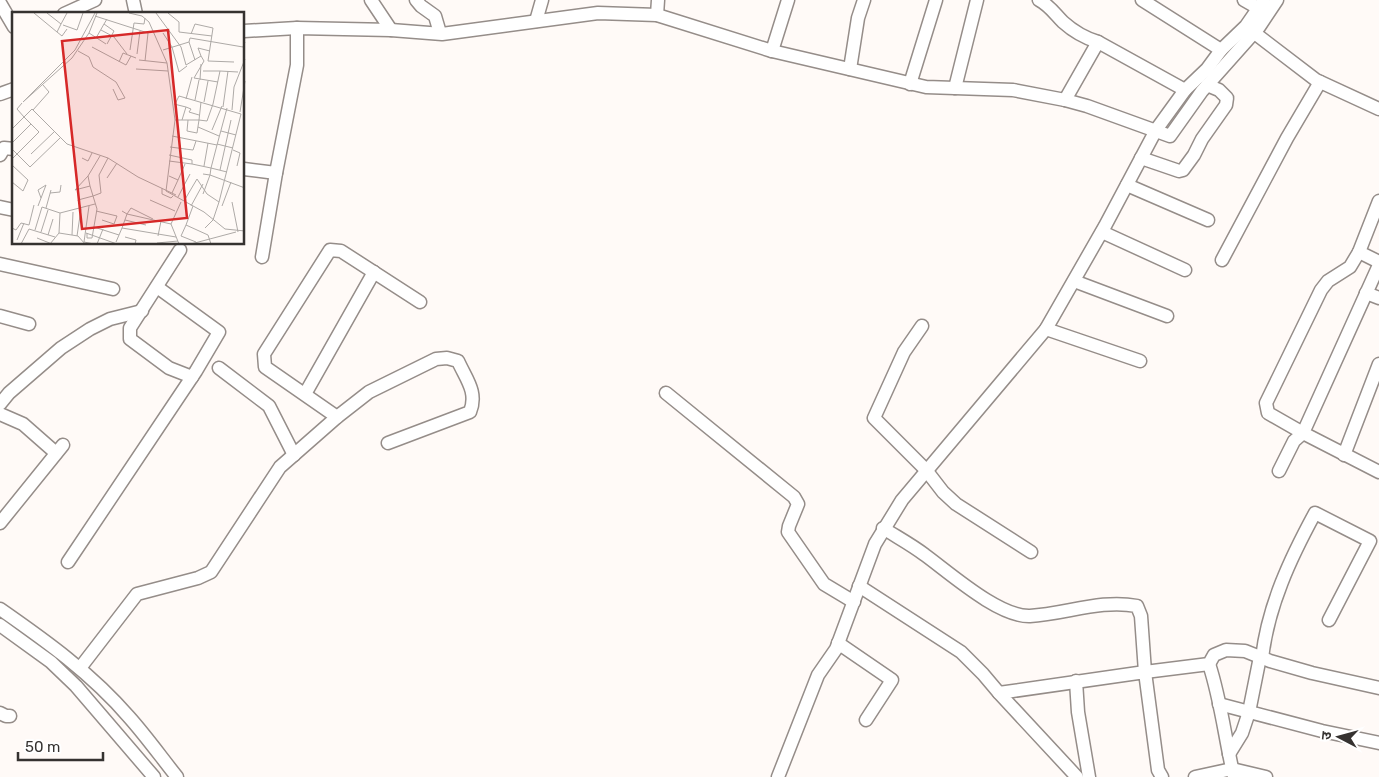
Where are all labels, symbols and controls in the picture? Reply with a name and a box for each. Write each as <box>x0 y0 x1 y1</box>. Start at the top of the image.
inset map <box>12 12 245 245</box>
north arrow <box>1314 712 1364 762</box>
scale bar <box>18 730 102 762</box>
text: उ <box>1318 730 1336 741</box>
text: 50 m <box>25 738 60 756</box>

